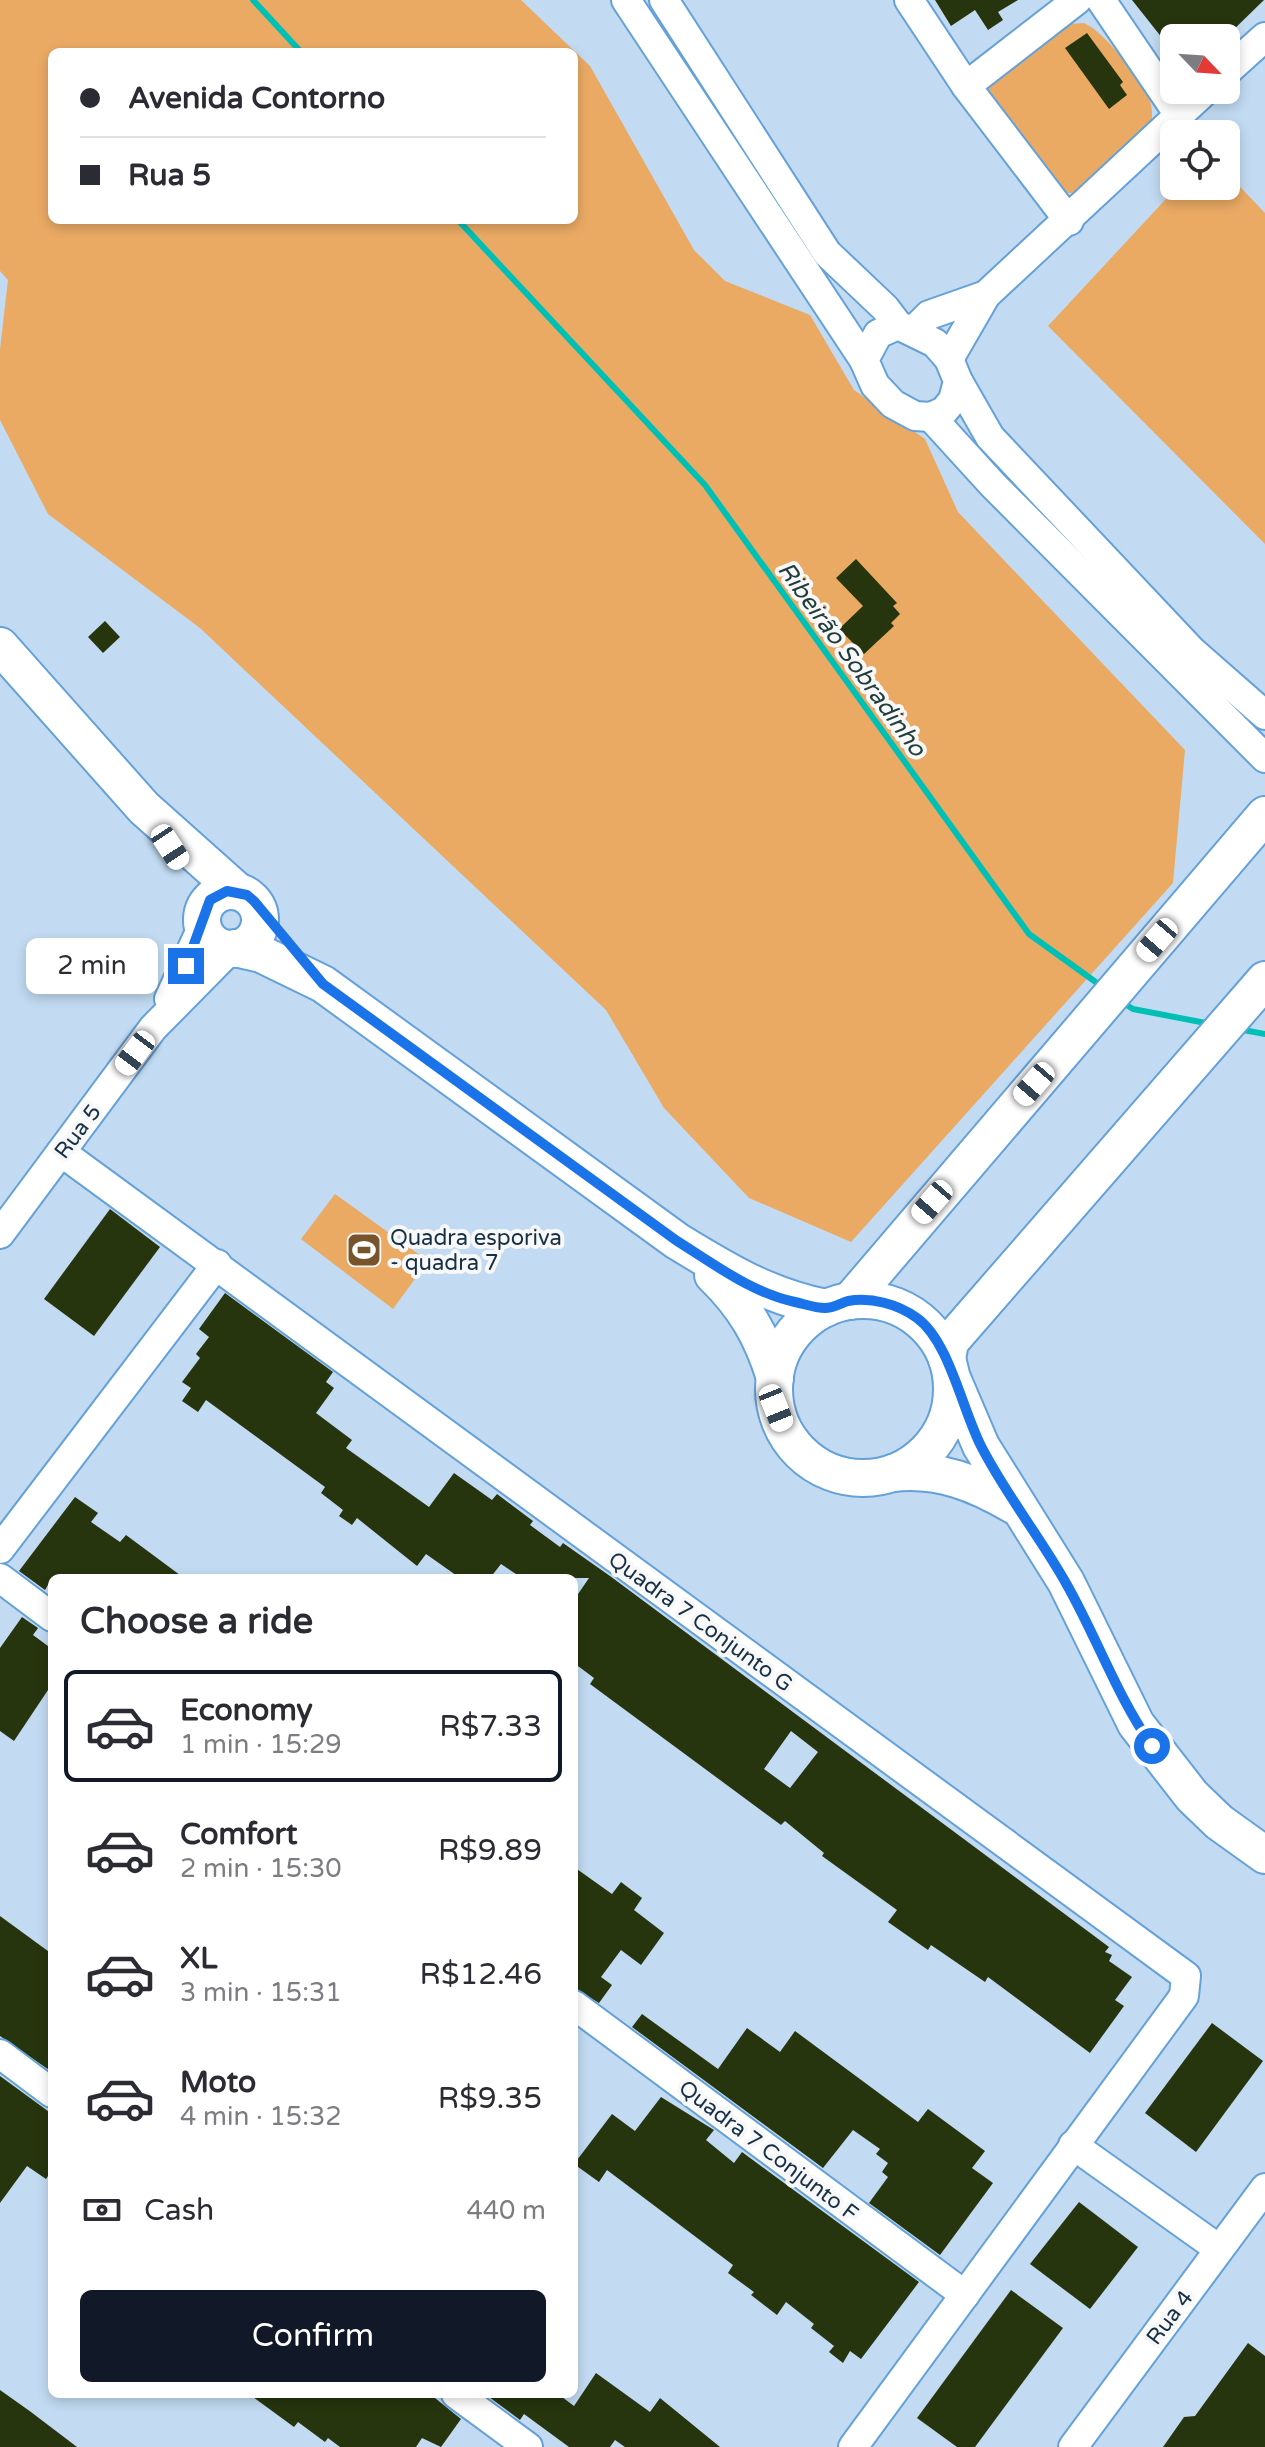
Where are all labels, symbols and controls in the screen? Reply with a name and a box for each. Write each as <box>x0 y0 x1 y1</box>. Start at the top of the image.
north arrow <box>1160 24 1240 104</box>
map controls <box>1160 24 1240 200</box>
text: Avenida Contorno <box>128 80 385 117</box>
button: locate <box>1160 120 1240 200</box>
text: Rua 5 <box>128 157 211 194</box>
water label: Ribeirão Sobradinho <box>771 556 933 763</box>
car <box>147 820 193 874</box>
car <box>1132 914 1182 966</box>
callout: 2 min <box>26 938 158 994</box>
route end <box>168 948 204 984</box>
text: 2 min <box>57 950 127 981</box>
car <box>111 1027 159 1079</box>
car <box>1009 1058 1059 1110</box>
street label: Rua 5 <box>49 1099 107 1164</box>
car <box>907 1176 957 1228</box>
place label: Quadra esporiva - quadra 7 <box>390 1225 562 1276</box>
sports icon: Quadra esporiva - quadra 7 <box>345 1231 383 1269</box>
car <box>756 1381 796 1435</box>
street label: Quadra 7 Conjunto G <box>603 1546 798 1697</box>
text: Choose a ride <box>80 1600 313 1643</box>
icon: car <box>84 1690 156 1762</box>
text: Economy <box>180 1692 313 1729</box>
text: R$7.33 <box>439 1708 542 1745</box>
route start <box>1134 1728 1170 1764</box>
text: 1 min · 15:29 <box>180 1729 342 1760</box>
icon: car <box>84 1814 156 1886</box>
text: Comfort <box>180 1816 298 1853</box>
text: R$9.89 <box>438 1832 542 1869</box>
text: 2 min · 15:30 <box>180 1853 342 1884</box>
icon: car <box>84 1938 156 2010</box>
text: XL <box>180 1940 217 1977</box>
text: R$12.46 <box>420 1956 542 1993</box>
text: 3 min · 15:31 <box>180 1977 342 2008</box>
icon: car <box>84 2062 156 2134</box>
text: Moto <box>180 2064 256 2101</box>
street label: Quadra 7 Conjunto F <box>674 2075 863 2227</box>
text: R$9.35 <box>438 2080 542 2117</box>
text: 4 min · 15:32 <box>180 2101 342 2132</box>
icon: cash <box>80 2188 124 2232</box>
text: Cash <box>144 2192 214 2229</box>
text: 440 m <box>466 2195 546 2226</box>
street label: Rua 4 <box>1141 2285 1199 2350</box>
button: Confirm <box>80 2290 546 2382</box>

